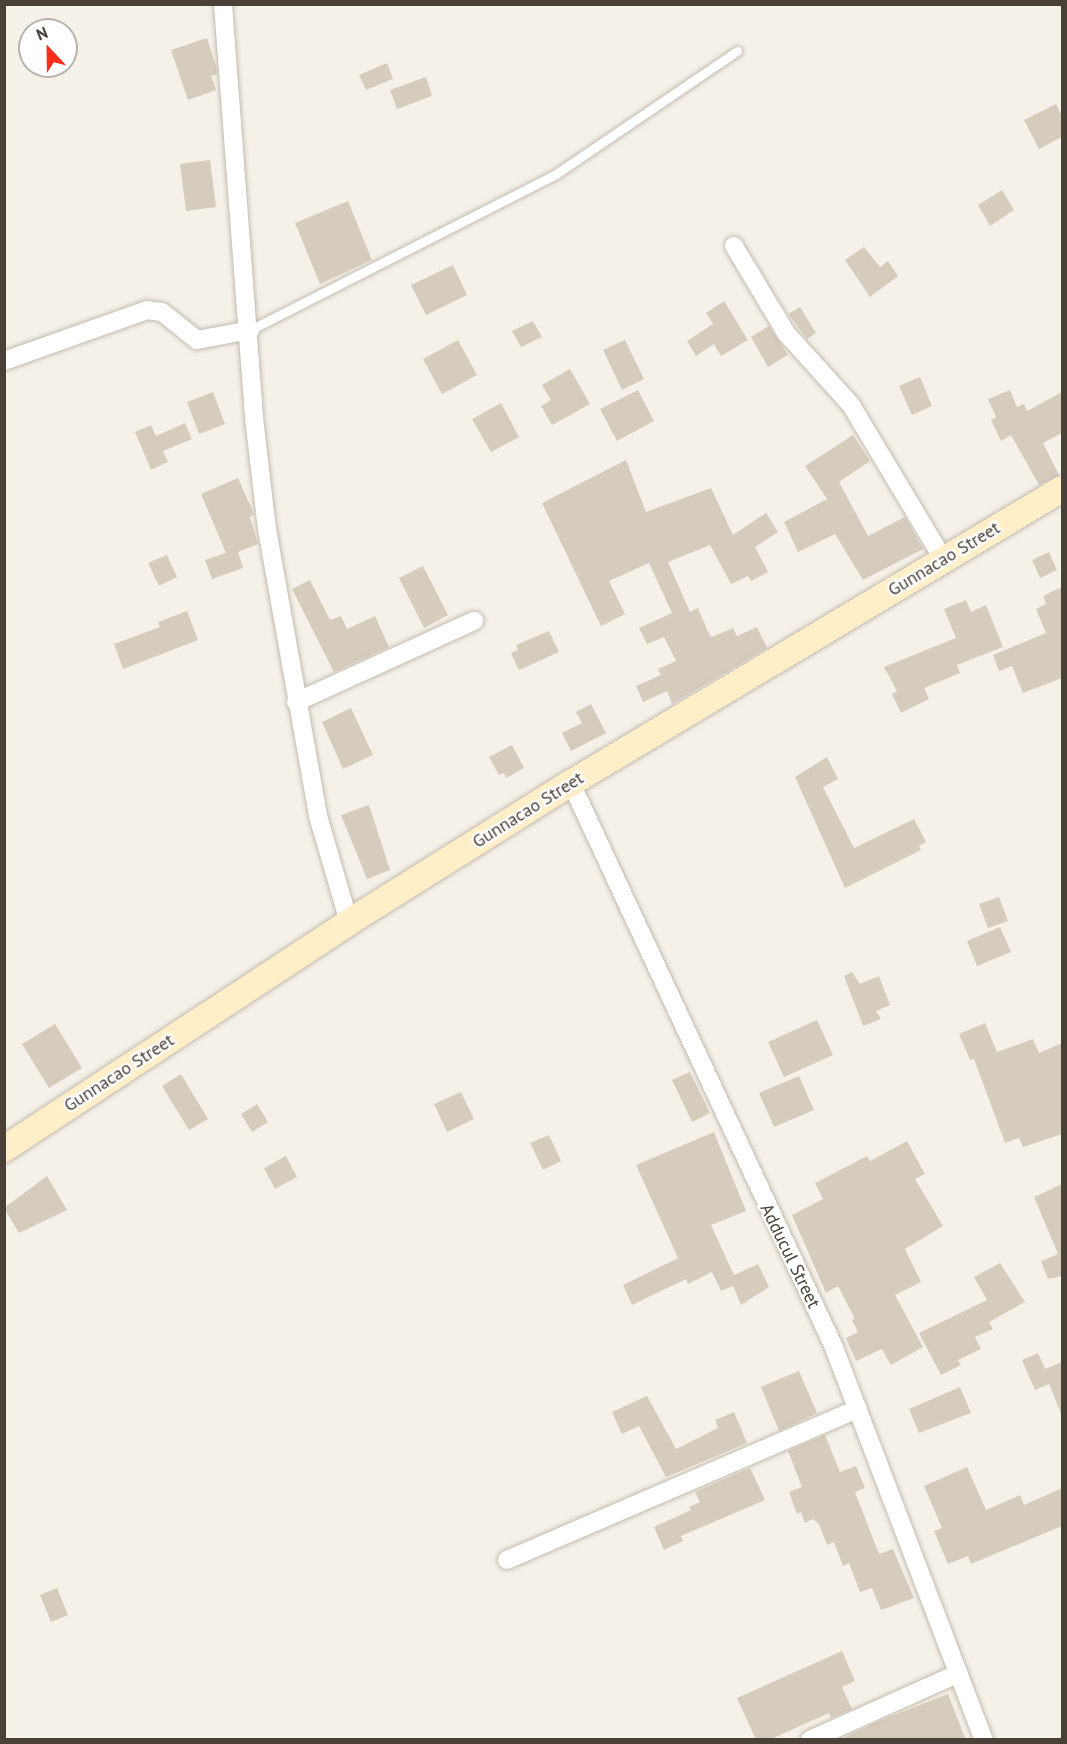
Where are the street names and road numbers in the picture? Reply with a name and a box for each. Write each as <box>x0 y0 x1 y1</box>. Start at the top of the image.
street label: Gunnacao Street <box>884 517 1004 601</box>
street label: Gunnacao Street <box>469 767 587 853</box>
street label: Gunnacao Street <box>60 1029 178 1117</box>
street label: Adducul Street <box>755 1200 825 1312</box>

